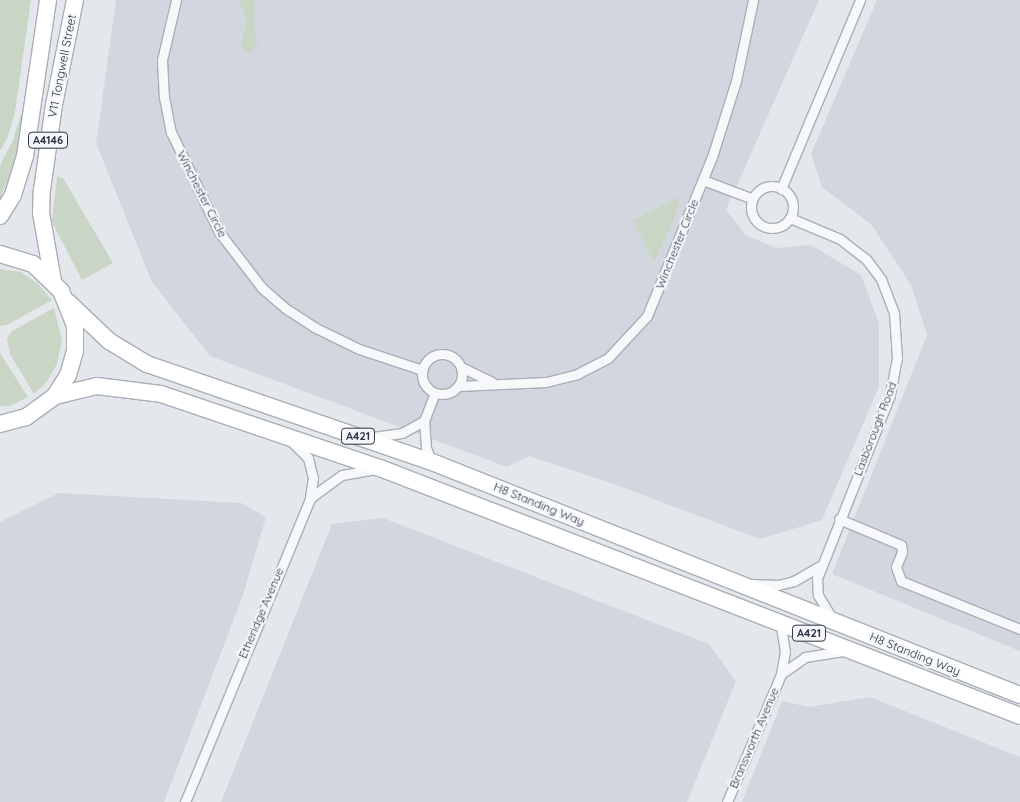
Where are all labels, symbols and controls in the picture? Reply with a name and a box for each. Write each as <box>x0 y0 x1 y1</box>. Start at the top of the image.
street label: V11 Tongwell Street <box>45 13 79 119</box>
road number: A4146 <box>28 132 68 148</box>
street label: Winchester Circle <box>174 148 230 240</box>
street label: Winchester Circle <box>652 197 702 291</box>
street label: Lasborough Road <box>850 380 900 478</box>
road number: A421 <box>340 428 376 444</box>
street label: H8 Standing Way <box>492 479 586 529</box>
street label: Etheridge Avenue <box>235 565 287 661</box>
road number: A421 <box>792 624 826 641</box>
street label: H8 Standing Way <box>868 629 962 679</box>
street label: Bransworth Avenue <box>726 685 782 791</box>

